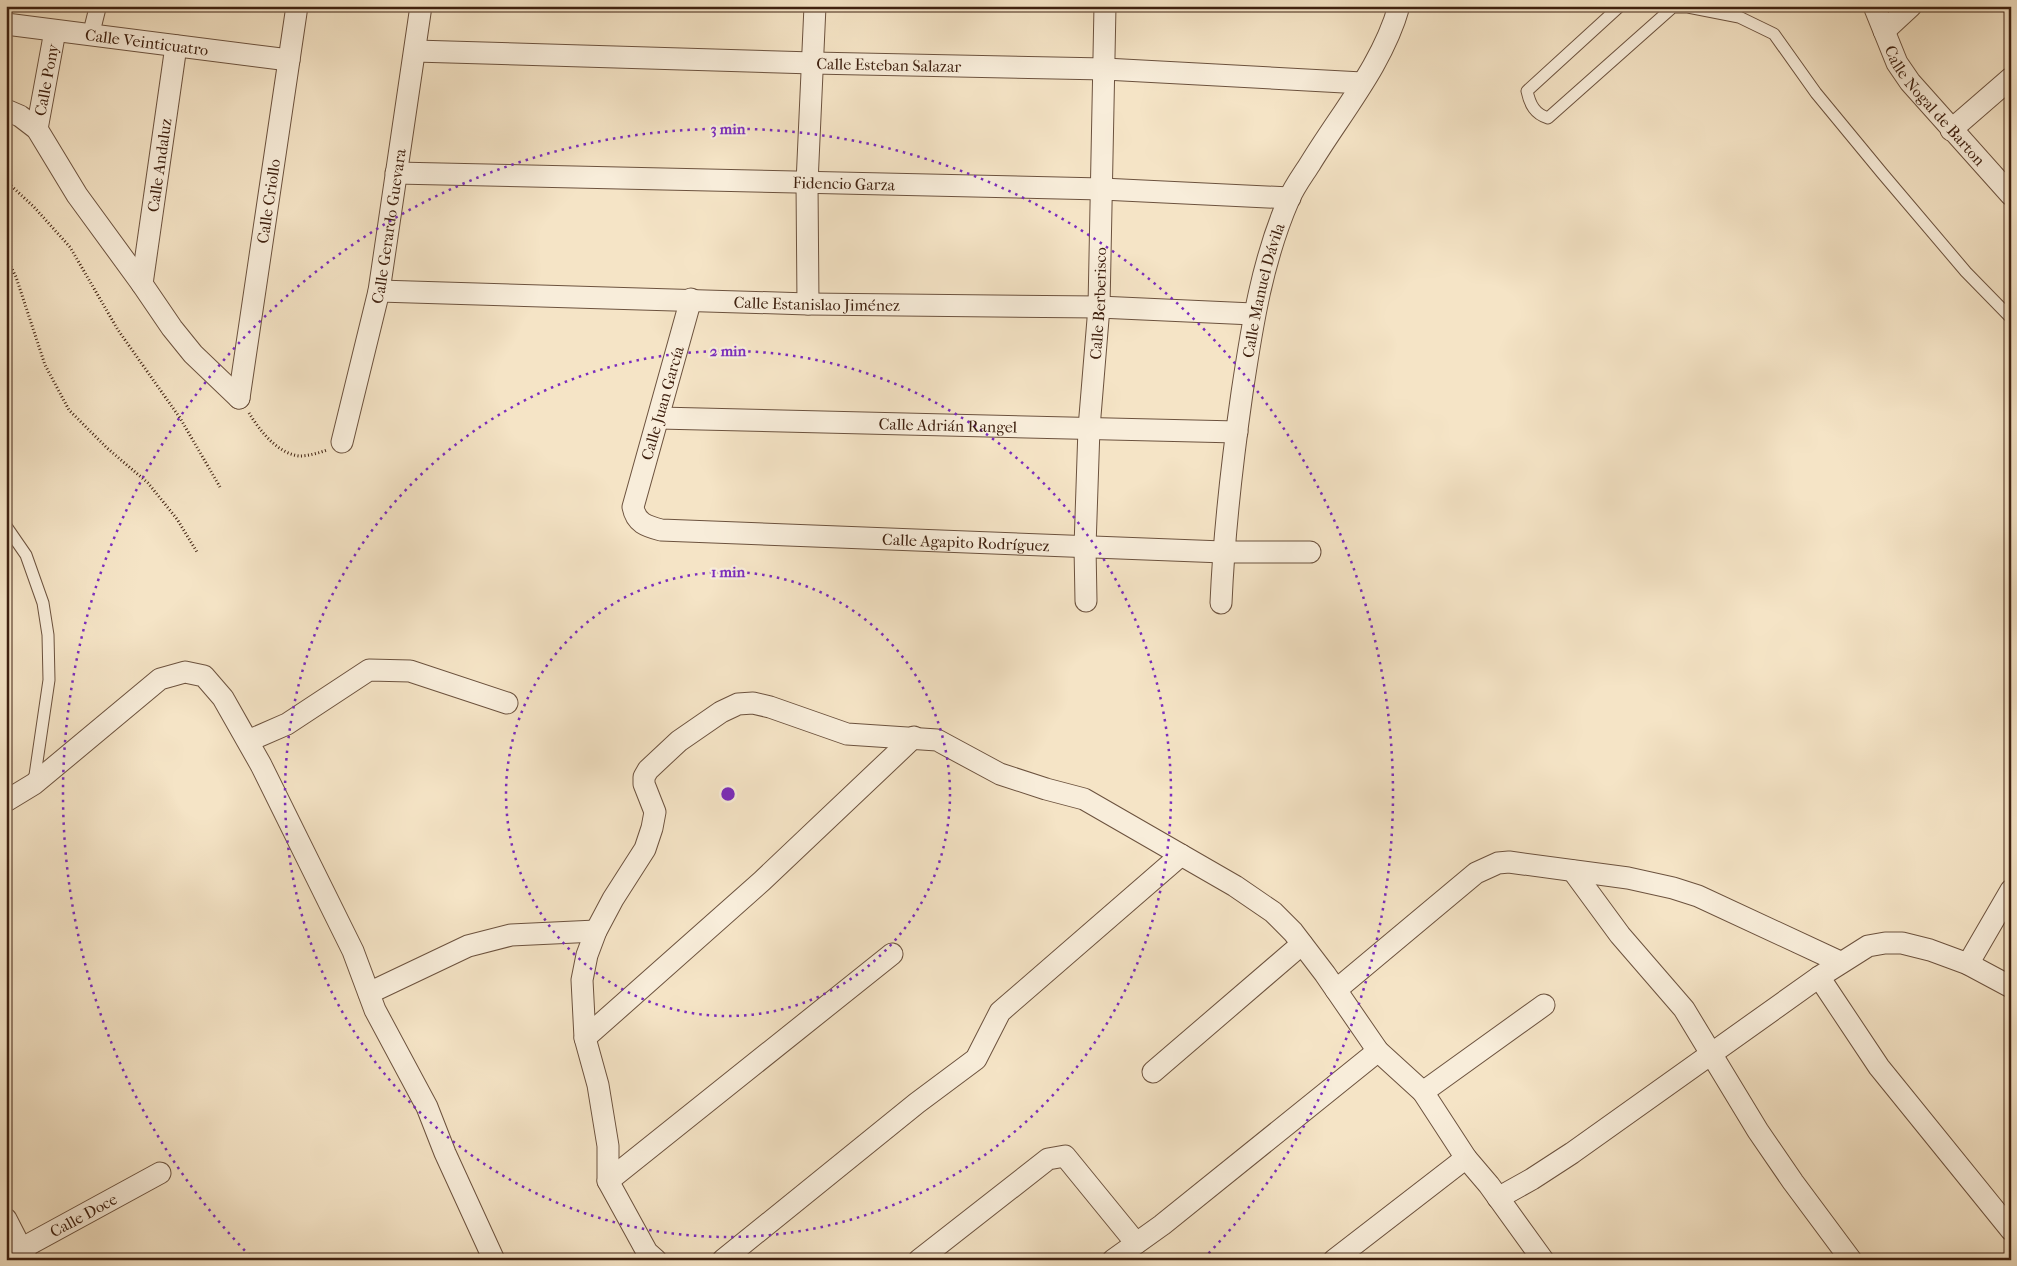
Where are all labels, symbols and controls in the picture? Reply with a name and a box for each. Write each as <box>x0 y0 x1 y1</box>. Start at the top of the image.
street label: Calle Veinticuatro <box>84 25 210 60</box>
street label: Calle Pony <box>31 42 63 117</box>
street label: Calle Nogal de Barton <box>1881 43 1989 170</box>
street label: Calle Esteban Salazar <box>816 54 962 76</box>
street label: Calle Andaluz <box>143 117 176 213</box>
text: 3 min <box>711 120 746 138</box>
street label: Calle Gerardo Guevara <box>367 147 410 306</box>
street label: Calle Criollo <box>253 158 284 245</box>
street label: Fidencio Garza <box>793 173 896 194</box>
street label: Calle Manuel Dávila <box>1239 220 1289 359</box>
street label: Calle Berberisco <box>1086 247 1110 360</box>
street label: Calle Estanislao Jiménez <box>733 293 900 315</box>
text: 2 min <box>710 342 747 360</box>
street label: Calle Juan García <box>637 343 688 462</box>
street label: Calle Adrián Rangel <box>878 414 1018 437</box>
street label: Calle Agapito Rodríguez <box>882 530 1050 555</box>
text: 1 min <box>711 563 745 581</box>
centre of rings <box>719 785 737 803</box>
street label: Calle Doce <box>47 1189 120 1241</box>

